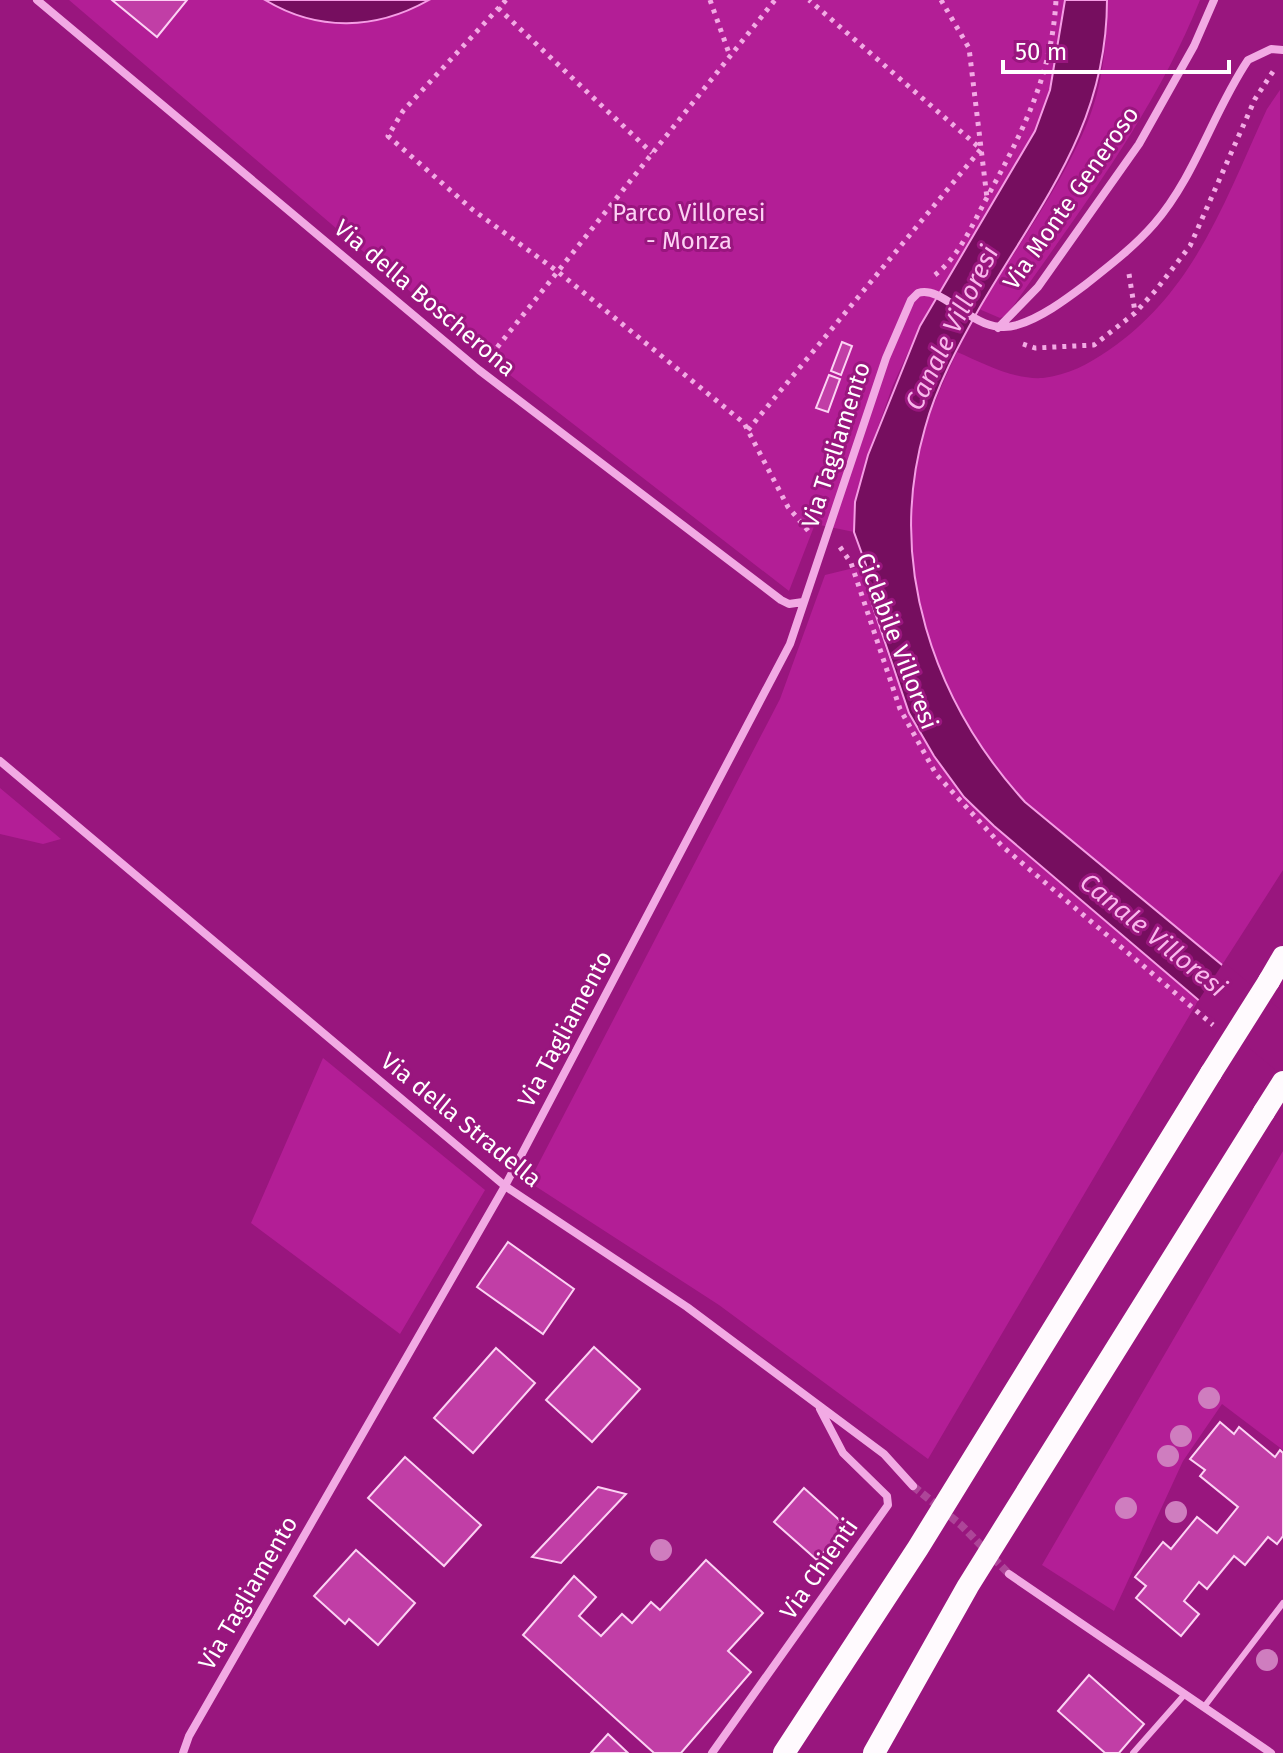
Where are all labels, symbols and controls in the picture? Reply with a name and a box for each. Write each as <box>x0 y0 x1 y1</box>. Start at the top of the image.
scale bar <box>1003 24 1229 74</box>
text: 50 m <box>1015 38 1067 66</box>
street label: Via Monte Generoso <box>997 101 1145 295</box>
park label: Parco Villoresi - Monza <box>612 199 766 255</box>
street label: Via della Boscherona <box>329 214 521 382</box>
water label: Canale Villoresi <box>899 241 1005 415</box>
street label: Via Tagliamento <box>796 358 876 532</box>
street label: Ciclabile Villoresi <box>850 549 944 733</box>
water label: Canale Villoresi <box>1074 867 1232 1003</box>
street label: Via Tagliamento <box>512 946 618 1112</box>
street label: Via della Stradella <box>375 1047 547 1193</box>
street label: Via Tagliamento <box>193 1511 303 1675</box>
street label: Via Chienti <box>774 1513 864 1625</box>

